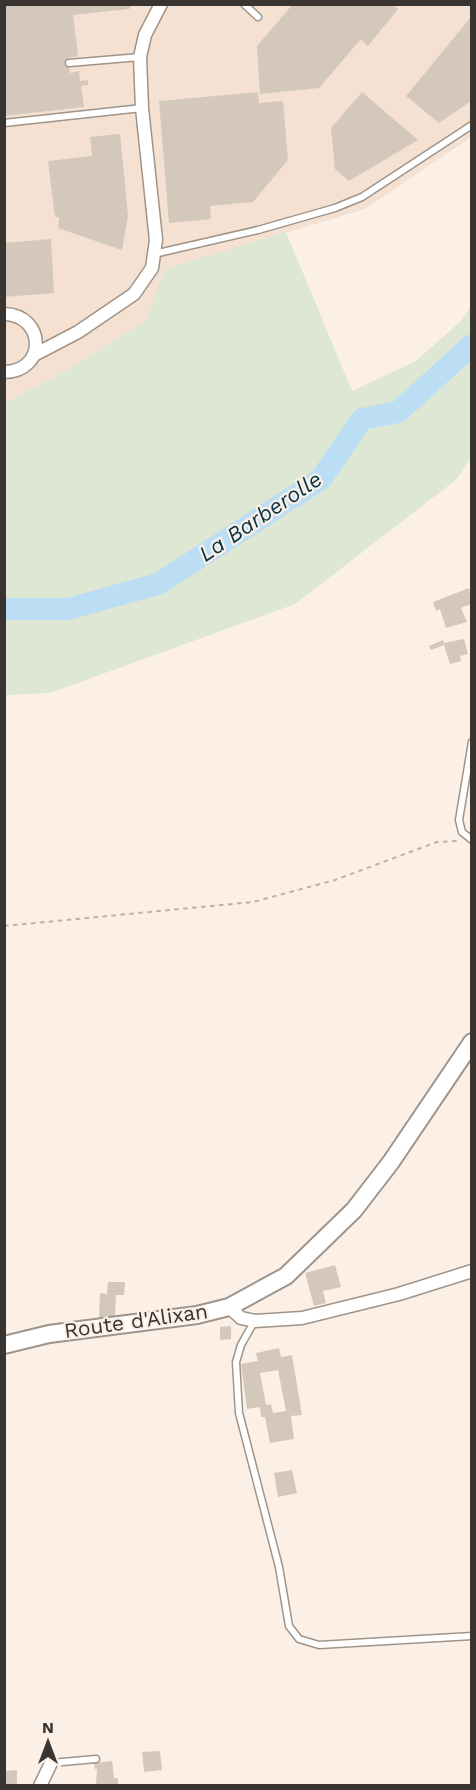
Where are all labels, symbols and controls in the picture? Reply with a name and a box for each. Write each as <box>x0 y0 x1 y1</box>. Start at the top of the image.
water label: La Barberolle <box>194 466 326 567</box>
street label: Route d'Alixan <box>62 1298 209 1343</box>
north arrow <box>18 1712 78 1772</box>
text: N <box>42 1718 54 1737</box>

